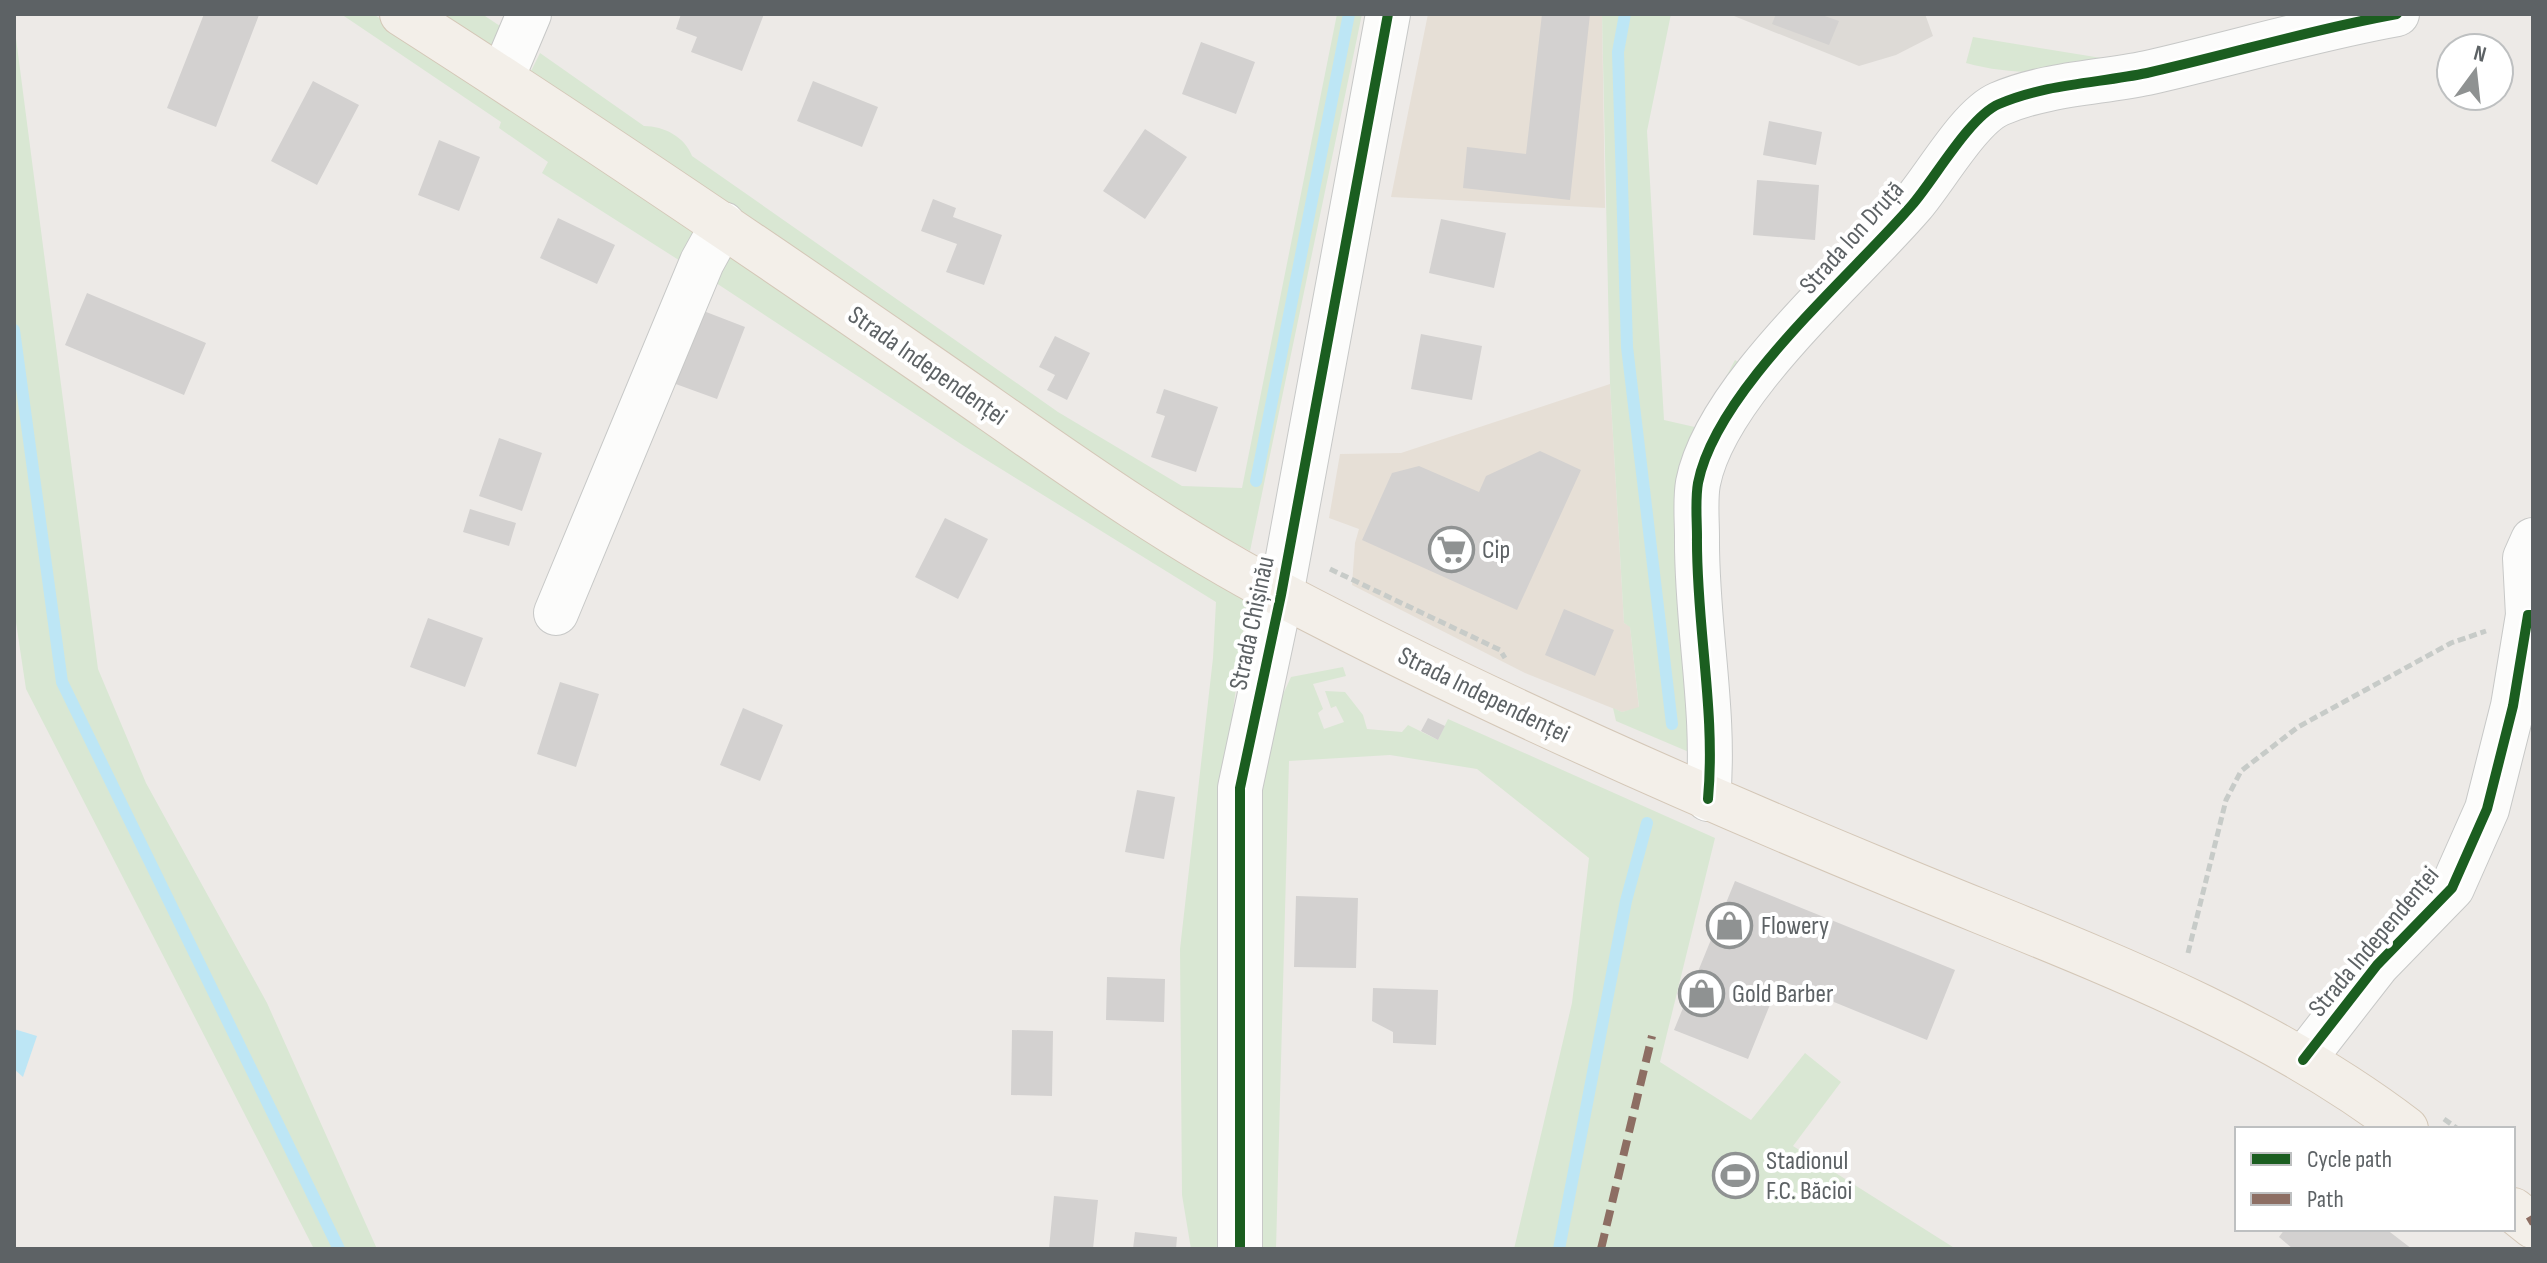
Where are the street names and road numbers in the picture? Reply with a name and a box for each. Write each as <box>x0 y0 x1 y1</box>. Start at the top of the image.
street label: Strada Ion Druță <box>1793 175 1911 301</box>
street label: Strada Independenței <box>842 300 1013 432</box>
street label: Strada Chișinău <box>1223 554 1282 693</box>
street label: Strada Independenței <box>1393 640 1574 750</box>
street label: Strada Independenței <box>2302 860 2446 1023</box>

